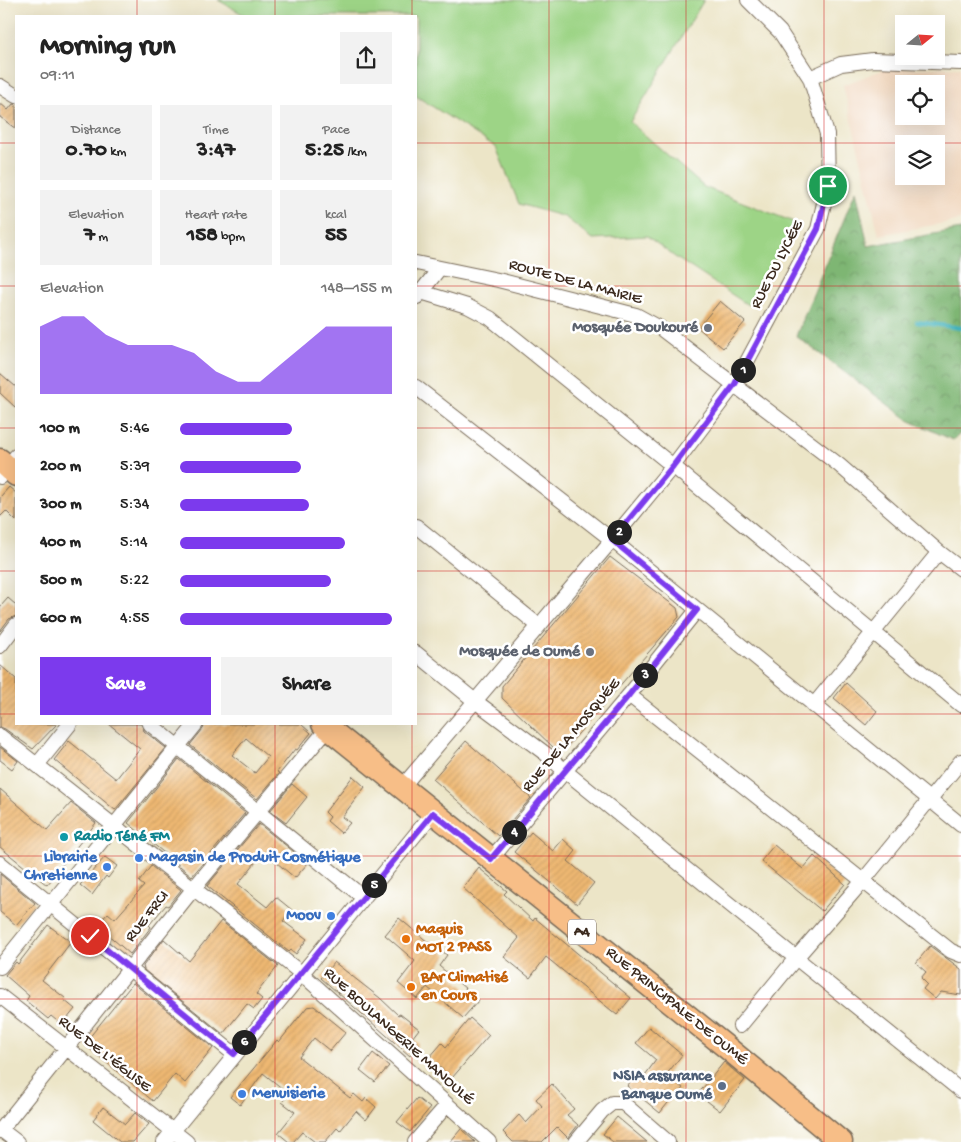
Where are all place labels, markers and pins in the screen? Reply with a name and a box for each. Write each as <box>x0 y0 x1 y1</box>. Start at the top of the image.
pin <box>807 165 849 207</box>
place label: Mosquée Doukouré <box>572 319 699 338</box>
marker: Mosquée Doukouré <box>702 322 714 334</box>
pin: 1 <box>730 358 756 382</box>
pin: 2 <box>606 520 632 544</box>
place label: Mosquée de Oumé <box>459 643 581 662</box>
marker: Mosquée de Oumé <box>584 646 596 658</box>
pin: 3 <box>632 662 658 688</box>
pin: 4 <box>502 820 526 844</box>
place label: Radio Téné FM <box>73 828 170 847</box>
marker: Radio Téné FM <box>58 831 70 843</box>
place label: Librairie Chretienne <box>23 849 98 886</box>
place label: Magasin de Produit Cosmétique <box>149 849 361 868</box>
marker: Magasin de Produit Cosmétique <box>133 852 145 864</box>
marker: Librairie Chretienne <box>101 861 113 873</box>
pin: 5 <box>362 872 386 898</box>
place label: Moov <box>286 907 321 926</box>
marker: Moov <box>325 910 337 922</box>
pin <box>69 915 111 957</box>
place label: Maquis MOT 2 PASS <box>416 921 492 958</box>
marker: Maquis MOT 2 PASS <box>400 933 412 945</box>
place label: BAr Climatisé en Cours <box>420 969 509 1006</box>
marker: BAr Climatisé en Cours <box>405 981 417 993</box>
pin: 6 <box>232 1030 256 1054</box>
place label: NSIA assurance Banque Oumé <box>613 1068 713 1105</box>
marker: NSIA assurance Banque Oumé <box>716 1080 728 1092</box>
place label: Menuisierie <box>252 1085 326 1104</box>
marker: Menuisierie <box>236 1088 248 1100</box>

